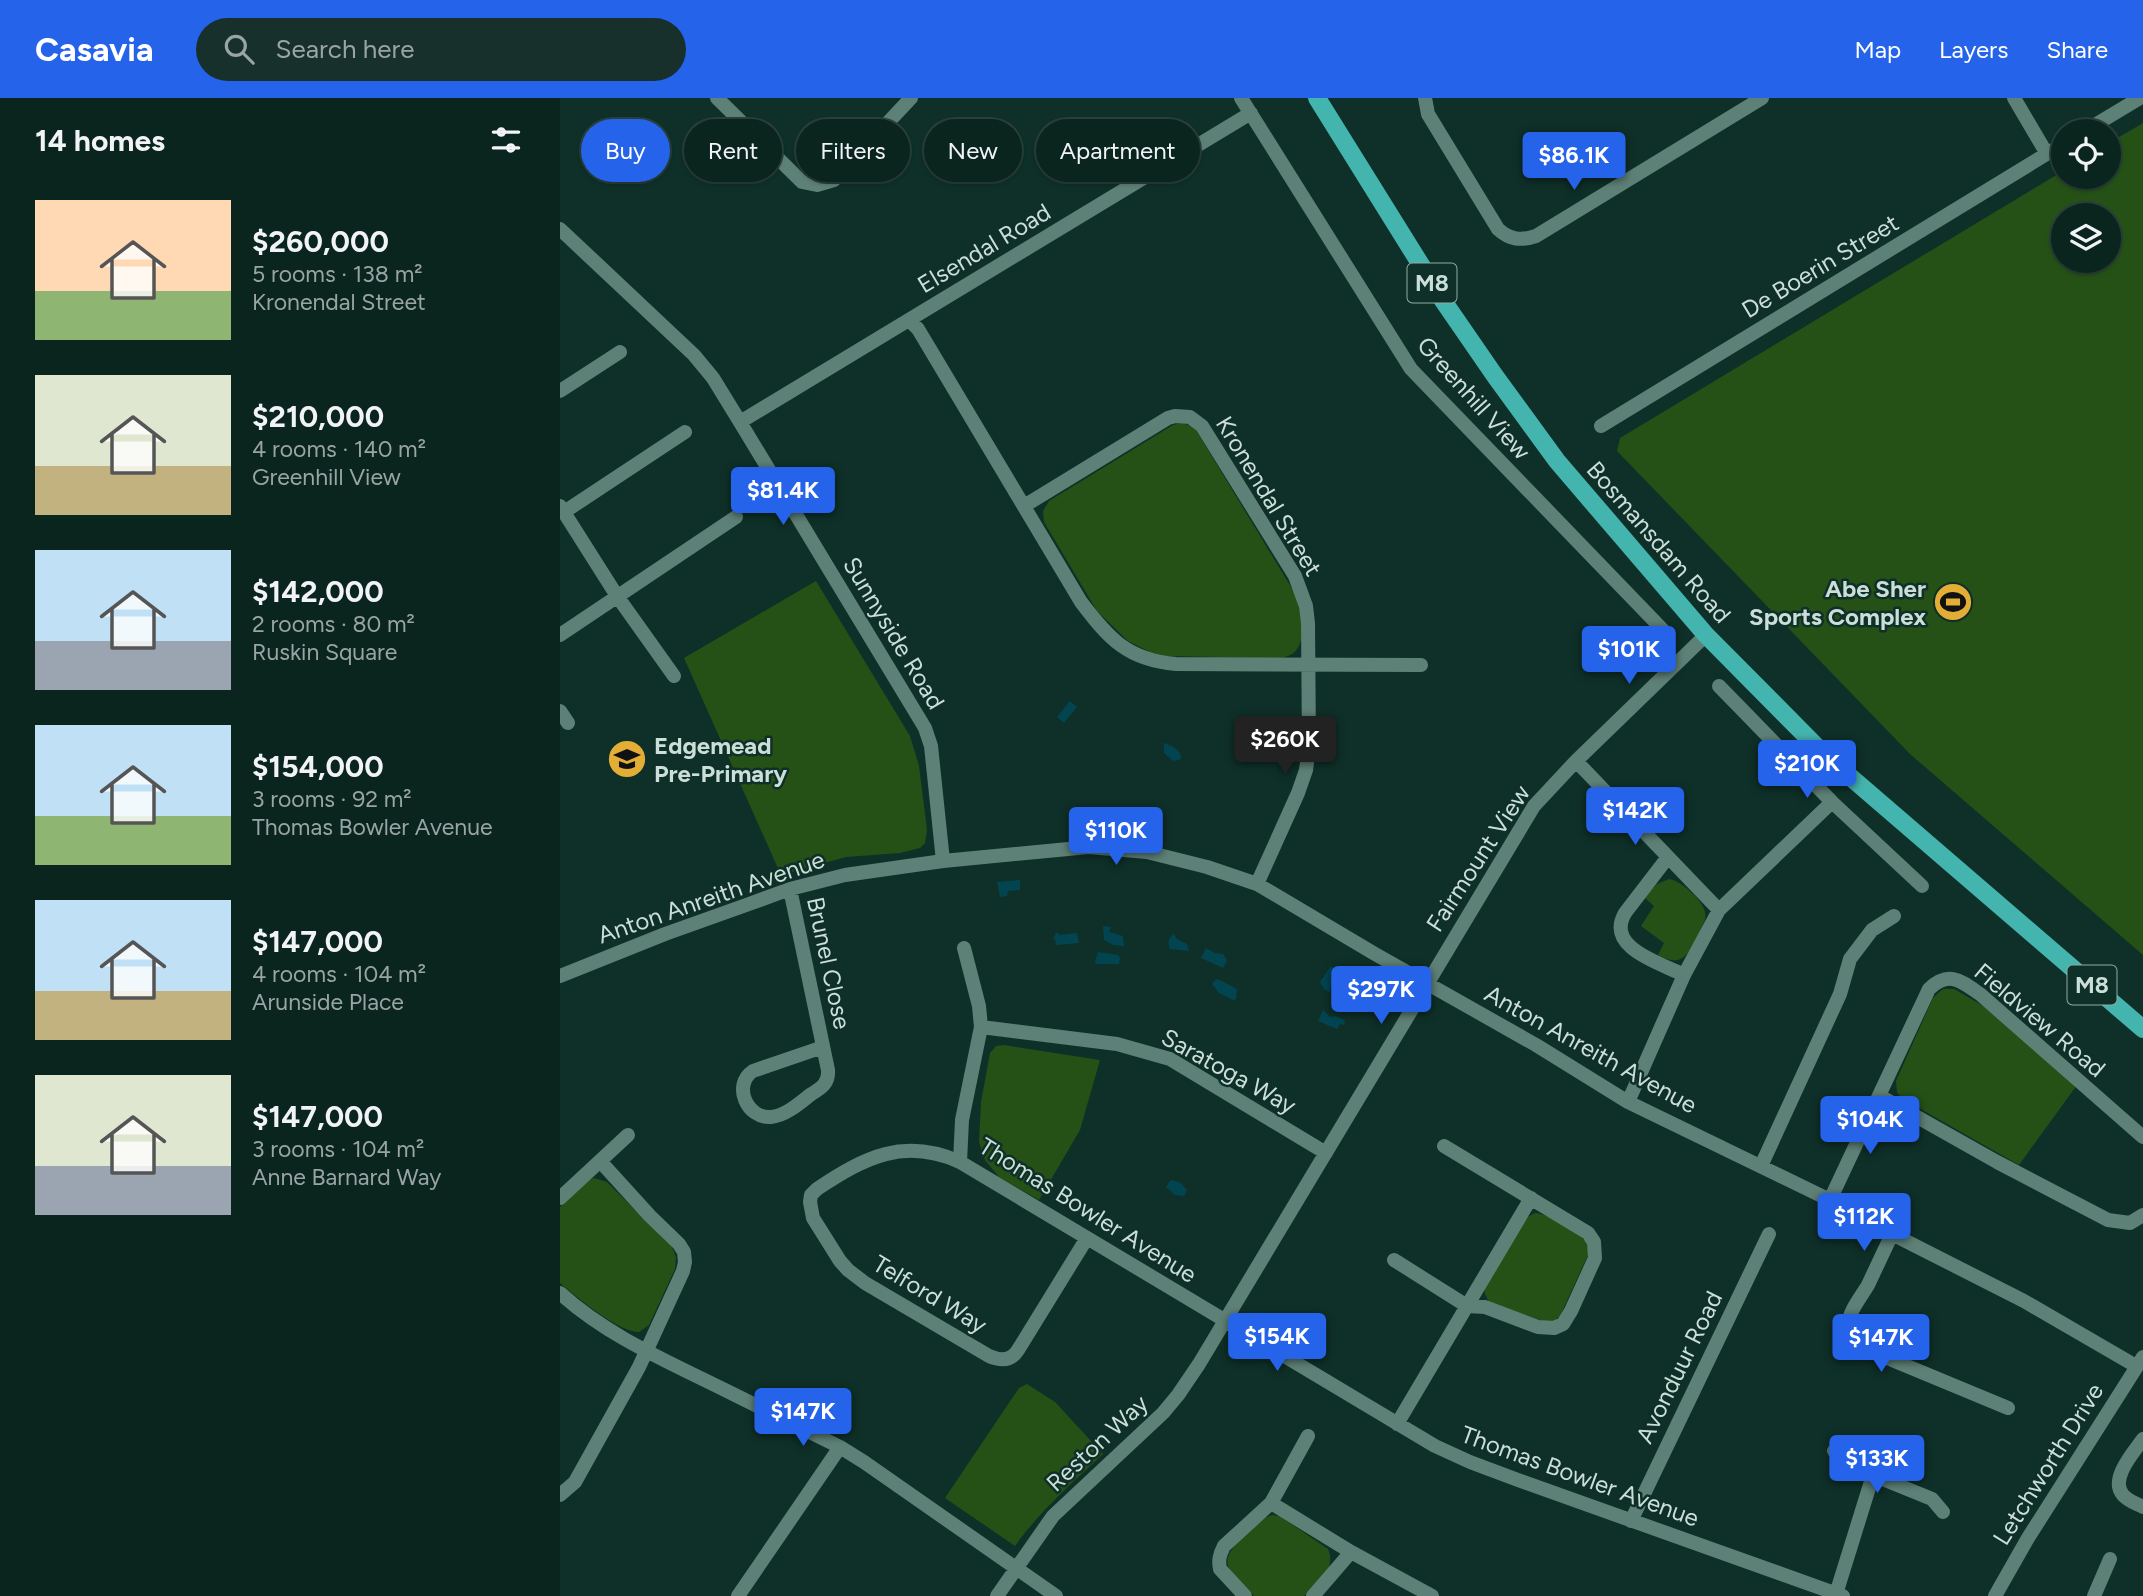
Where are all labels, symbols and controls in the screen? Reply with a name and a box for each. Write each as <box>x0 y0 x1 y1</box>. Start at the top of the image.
search box <box>196 18 686 81</box>
text: Casavia <box>35 30 154 69</box>
icon: search <box>220 30 258 68</box>
text: Search here <box>276 33 415 65</box>
text: Map <box>1854 35 1901 64</box>
text: Layers <box>1939 35 2008 64</box>
text: Share <box>2046 35 2108 64</box>
chip: Buy <box>581 119 670 182</box>
chip: Rent <box>684 119 782 182</box>
chip: Filters <box>796 119 910 182</box>
chip: New <box>924 119 1022 182</box>
chip: Apartment <box>1036 119 1200 182</box>
map controls <box>2051 119 2121 273</box>
button: locate <box>2051 119 2121 189</box>
icon: filters <box>487 121 525 159</box>
text: 14 homes <box>35 122 165 159</box>
pin: $86.1K <box>1517 132 1631 192</box>
text: $86.1K <box>1539 141 1609 169</box>
street label: Elsendal Road <box>912 197 1056 299</box>
button: layers <box>2051 203 2121 273</box>
street label: De Boerin Street <box>1736 208 1904 324</box>
text: $260,000 <box>252 223 389 260</box>
icon: home <box>91 228 175 312</box>
text: 5 rooms · 138 m² <box>252 260 423 288</box>
road number: M8 <box>1408 264 1456 302</box>
text: Kronendal Street <box>252 288 426 316</box>
street label: Greenhill View <box>1411 331 1537 466</box>
text: $210,000 <box>252 398 384 435</box>
icon: home <box>91 403 175 487</box>
street label: Kronendal Street <box>1210 411 1328 581</box>
text: 4 rooms · 140 m² <box>252 435 426 463</box>
street label: Bosmansdam Road <box>1581 455 1737 629</box>
text: Greenhill View <box>252 463 401 491</box>
pin: $81.4K <box>726 468 840 527</box>
text: $81.4K <box>747 476 819 504</box>
street label: Sunnyside Road <box>837 552 951 714</box>
text: $142,000 <box>252 573 384 610</box>
place label: Abe Sher Sports Complex <box>1749 574 1926 631</box>
icon: home <box>91 578 175 662</box>
sports icon: Abe Sher Sports Complex <box>1932 581 1974 623</box>
text: 2 rooms · 80 m² <box>252 610 415 638</box>
pin: $101K <box>1580 626 1678 686</box>
text: $101K <box>1598 635 1660 663</box>
text: Ruskin Square <box>252 638 397 666</box>
pin: $260K <box>1236 716 1334 776</box>
text: $260K <box>1250 725 1320 753</box>
place label: Edgemead Pre-Primary <box>654 731 787 788</box>
school or university icon: Edgemead Pre-Primary <box>606 738 648 780</box>
pin: $210K <box>1758 740 1856 800</box>
text: $154,000 <box>252 748 384 785</box>
text: $210K <box>1774 749 1840 777</box>
icon: home <box>91 753 175 837</box>
street label: Fairmount View <box>1420 779 1536 937</box>
text: 3 rooms · 92 m² <box>252 785 412 813</box>
pin: $142K <box>1586 788 1684 847</box>
text: $142K <box>1602 796 1668 824</box>
pin: $110K <box>1067 808 1165 867</box>
text: Thomas Bowler Avenue <box>252 813 493 841</box>
text: $110K <box>1085 816 1147 844</box>
street label: Anton Anreith Avenue <box>594 845 828 949</box>
street label: Brunel Close <box>801 894 857 1032</box>
text: $147,000 <box>252 923 383 960</box>
icon: home <box>91 928 175 1012</box>
street label: Fieldview Road <box>1969 957 2111 1083</box>
text: 4 rooms · 104 m² <box>252 960 426 988</box>
road number: M8 <box>2068 965 2116 1004</box>
pin: $297K <box>1332 967 1430 1026</box>
text: $297K <box>1347 975 1415 1003</box>
street label: Anton Anreith Avenue <box>1480 979 1702 1119</box>
text: Arunside Place <box>252 988 404 1016</box>
street label: Saratoga Way <box>1157 1022 1302 1120</box>
pin: $104K <box>1821 1096 1919 1156</box>
text: $147,000 <box>252 1098 383 1135</box>
icon: home <box>91 1103 175 1187</box>
text: $104K <box>1836 1105 1904 1133</box>
street label: Thomas Bowler Avenue <box>974 1131 1202 1289</box>
text: 3 rooms · 104 m² <box>252 1135 424 1163</box>
text: Anne Barnard Way <box>252 1163 441 1191</box>
pin: $112K <box>1815 1194 1913 1253</box>
text: $112K <box>1834 1202 1894 1230</box>
street label: Telford Way <box>868 1249 993 1340</box>
street label: Avonduur Road <box>1630 1286 1728 1448</box>
pin: $154K <box>1228 1314 1326 1373</box>
pin: $147K <box>1832 1314 1930 1374</box>
text: $154K <box>1244 1322 1310 1350</box>
text: $147K <box>1848 1323 1914 1351</box>
street label: Letchworth Drive <box>1987 1378 2109 1550</box>
pin: $147K <box>754 1388 852 1448</box>
street label: Reston Way <box>1040 1388 1154 1497</box>
text: $147K <box>770 1397 836 1425</box>
street label: Thomas Bowler Avenue <box>1457 1419 1703 1533</box>
pin: $133K <box>1828 1436 1926 1495</box>
text: $133K <box>1845 1444 1909 1472</box>

